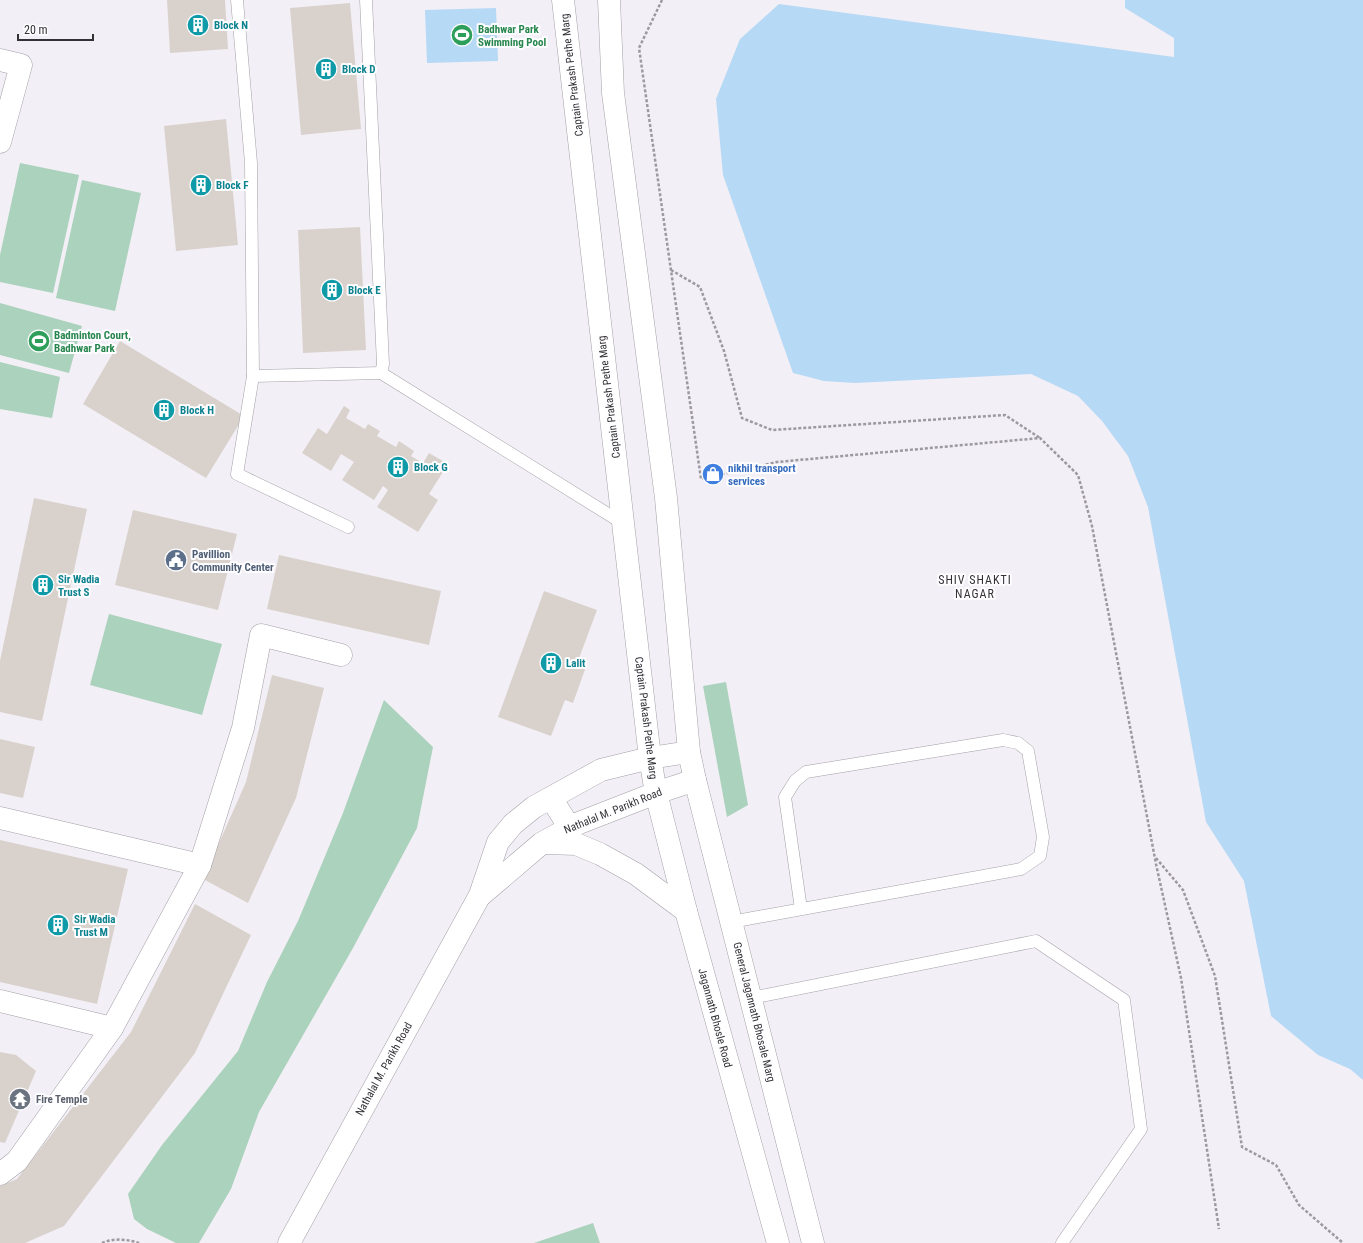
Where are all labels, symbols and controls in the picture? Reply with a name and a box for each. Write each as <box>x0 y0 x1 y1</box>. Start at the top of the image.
building icon: Block N <box>185 12 211 38</box>
street label: Captain Prakash Pethe Marg <box>558 13 586 137</box>
scale bar <box>18 16 93 42</box>
place label: Block N <box>214 19 248 32</box>
sports icon: Badhwar Park Swimming Pool <box>449 22 475 48</box>
text: 20 m <box>24 23 48 37</box>
place label: Badhwar Park Swimming Pool <box>478 23 546 49</box>
building icon: Block D <box>313 56 339 82</box>
place label: Block D <box>342 63 375 76</box>
building icon: Block F <box>188 172 214 198</box>
place label: Block F <box>216 179 249 192</box>
building icon: Block E <box>319 277 345 303</box>
place label: Block E <box>348 284 381 297</box>
sports icon: Badminton Court, Badhwar Park <box>26 328 52 354</box>
place label: Badminton Court, Badhwar Park <box>54 329 131 355</box>
street label: Captain Prakash Pethe Marg <box>595 335 623 459</box>
building icon: Block H <box>151 397 177 423</box>
place label: Block H <box>180 404 214 417</box>
building icon: Block G <box>385 454 411 480</box>
place label: Block G <box>414 461 448 474</box>
shop icon: nikhil transport services <box>700 461 726 487</box>
place label: nikhil transport services <box>728 462 796 488</box>
public building icon: Pavillion Community Center <box>163 547 189 573</box>
place label: Pavillion Community Center <box>192 548 274 574</box>
building icon: Sir Wadia Trust S <box>30 572 56 598</box>
place label: Sir Wadia Trust S <box>58 573 100 599</box>
district label: SHIV SHAKTI NAGAR <box>938 573 1012 601</box>
building icon: Lalit <box>538 650 564 676</box>
street label: Captain Prakash Pethe Marg <box>632 656 660 780</box>
place label: Lalit <box>566 657 586 670</box>
street label: Nathalal M. Parikh Road <box>562 785 664 837</box>
building icon: Sir Wadia Trust M <box>45 912 71 938</box>
place label: Sir Wadia Trust M <box>74 913 116 939</box>
street label: General Jagannath Bhosale Marg <box>730 941 778 1083</box>
street label: Jagannath Bhosle Road <box>695 967 735 1069</box>
street label: Nathalal M. Parikh Road <box>353 1020 415 1118</box>
temple icon: Fire Temple <box>7 1086 33 1112</box>
place label: Fire Temple <box>36 1093 87 1106</box>

